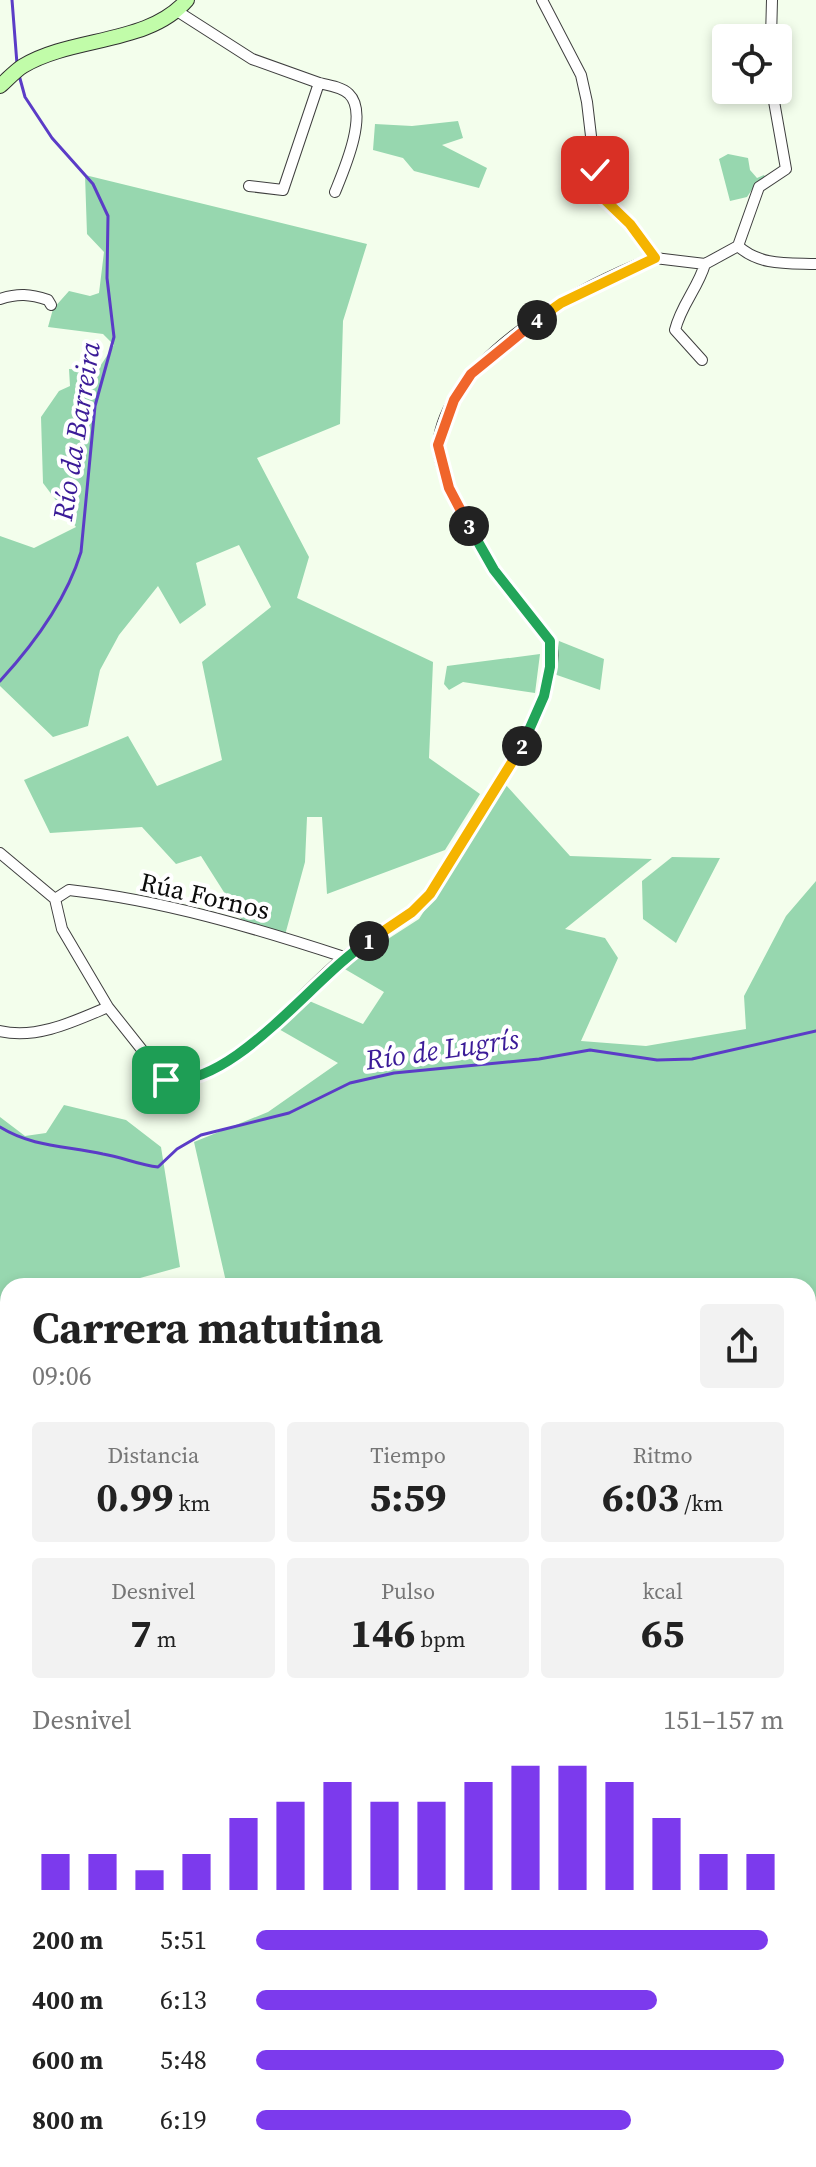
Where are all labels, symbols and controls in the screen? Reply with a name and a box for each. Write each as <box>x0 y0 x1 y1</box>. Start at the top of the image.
map controls <box>712 24 792 104</box>
button: locate <box>712 24 792 104</box>
pin <box>561 136 629 204</box>
icon: check <box>573 148 617 192</box>
pin: 4 <box>517 300 557 340</box>
text: 4 <box>531 305 543 335</box>
water label: Río da Barreira <box>43 338 109 524</box>
pin: 3 <box>449 506 489 546</box>
text: 3 <box>463 511 475 541</box>
pin: 2 <box>502 726 542 766</box>
text: 2 <box>516 731 528 761</box>
street label: Rúa Fornos <box>137 864 273 928</box>
pin: 1 <box>349 921 389 961</box>
text: 1 <box>363 926 375 956</box>
water label: Río de Lugrís <box>362 1019 522 1079</box>
pin <box>132 1046 200 1114</box>
icon: arrive <box>144 1058 188 1102</box>
text: Carrera matutina <box>32 1297 383 1358</box>
button: share <box>700 1304 784 1388</box>
text: 09:06 <box>32 1358 92 1394</box>
text: Distancia <box>107 1440 199 1470</box>
text: Tiempo <box>370 1440 446 1470</box>
text: Ritmo <box>633 1440 693 1470</box>
text: 0.99 <box>96 1470 173 1524</box>
text: 5:59 <box>369 1470 447 1524</box>
text: 6:03 <box>602 1470 679 1524</box>
text: km <box>173 1488 210 1518</box>
text: /km <box>679 1488 723 1518</box>
text: Desnivel <box>111 1576 195 1606</box>
text: Pulso <box>381 1576 435 1606</box>
text: kcal <box>643 1576 683 1606</box>
text: 7 <box>130 1606 152 1660</box>
text: 146 <box>350 1606 415 1660</box>
text: 65 <box>641 1606 684 1660</box>
text: m <box>152 1624 177 1654</box>
text: bpm <box>415 1624 466 1654</box>
text: Desnivel <box>32 1702 131 1738</box>
text: 151–157 m <box>663 1702 784 1738</box>
text: 200 m <box>32 1922 103 1958</box>
text: 5:51 <box>160 1922 207 1958</box>
text: 400 m <box>32 1982 103 2018</box>
text: 6:13 <box>160 1982 207 2018</box>
text: 600 m <box>32 2042 103 2078</box>
text: 5:48 <box>160 2042 207 2078</box>
text: 800 m <box>32 2102 103 2138</box>
text: 6:19 <box>160 2102 207 2138</box>

